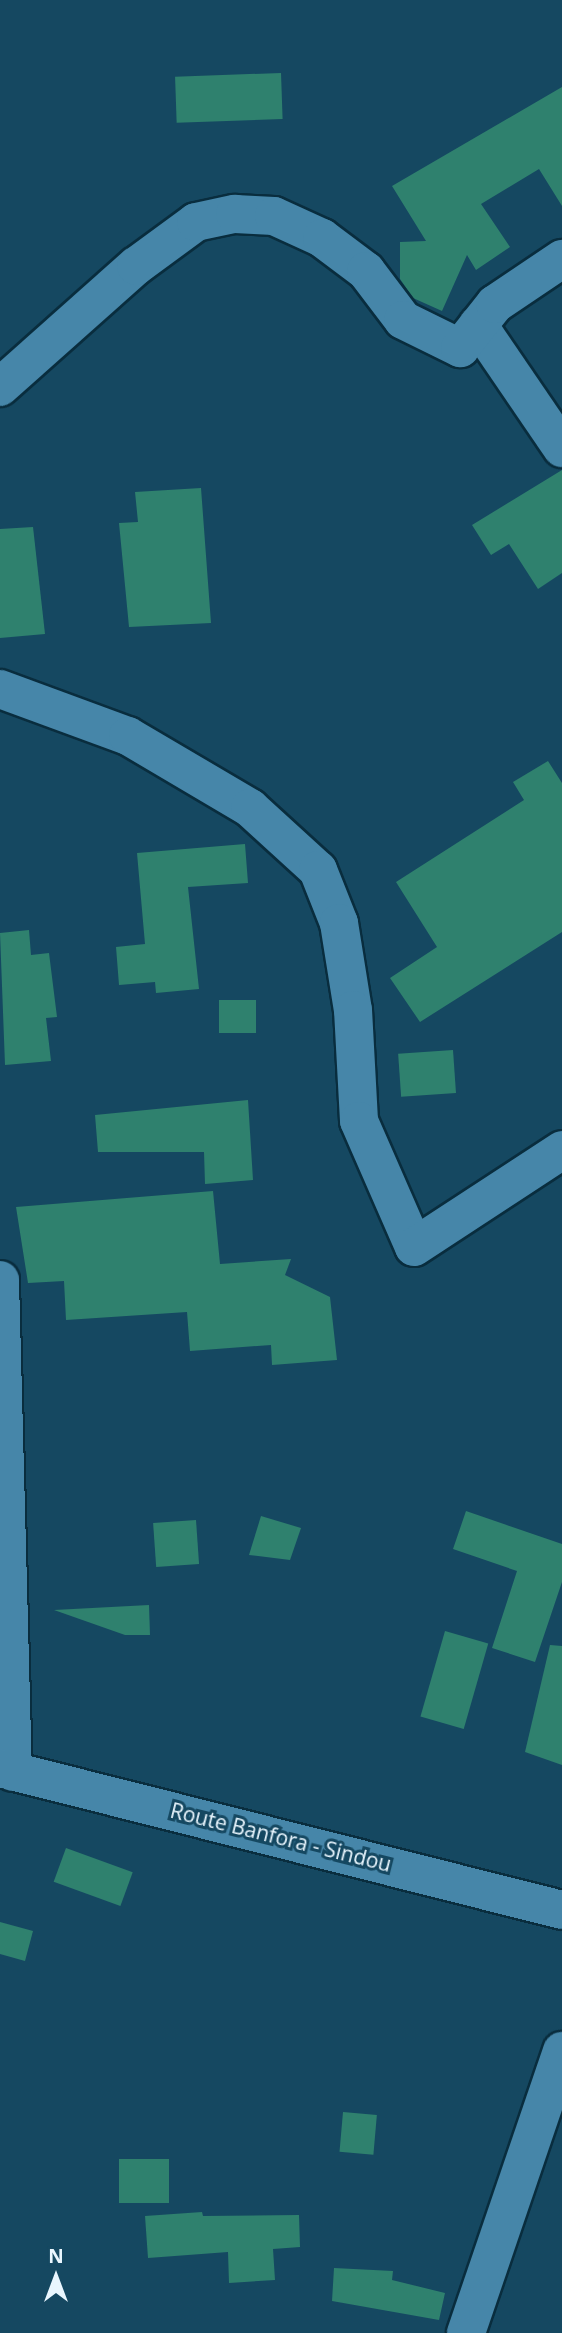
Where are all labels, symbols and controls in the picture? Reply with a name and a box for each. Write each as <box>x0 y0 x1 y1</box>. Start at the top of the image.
street label: Route Banfora - Sindou <box>168 1797 394 1877</box>
north arrow <box>21 2242 91 2312</box>
text: N <box>48 2243 64 2269</box>

